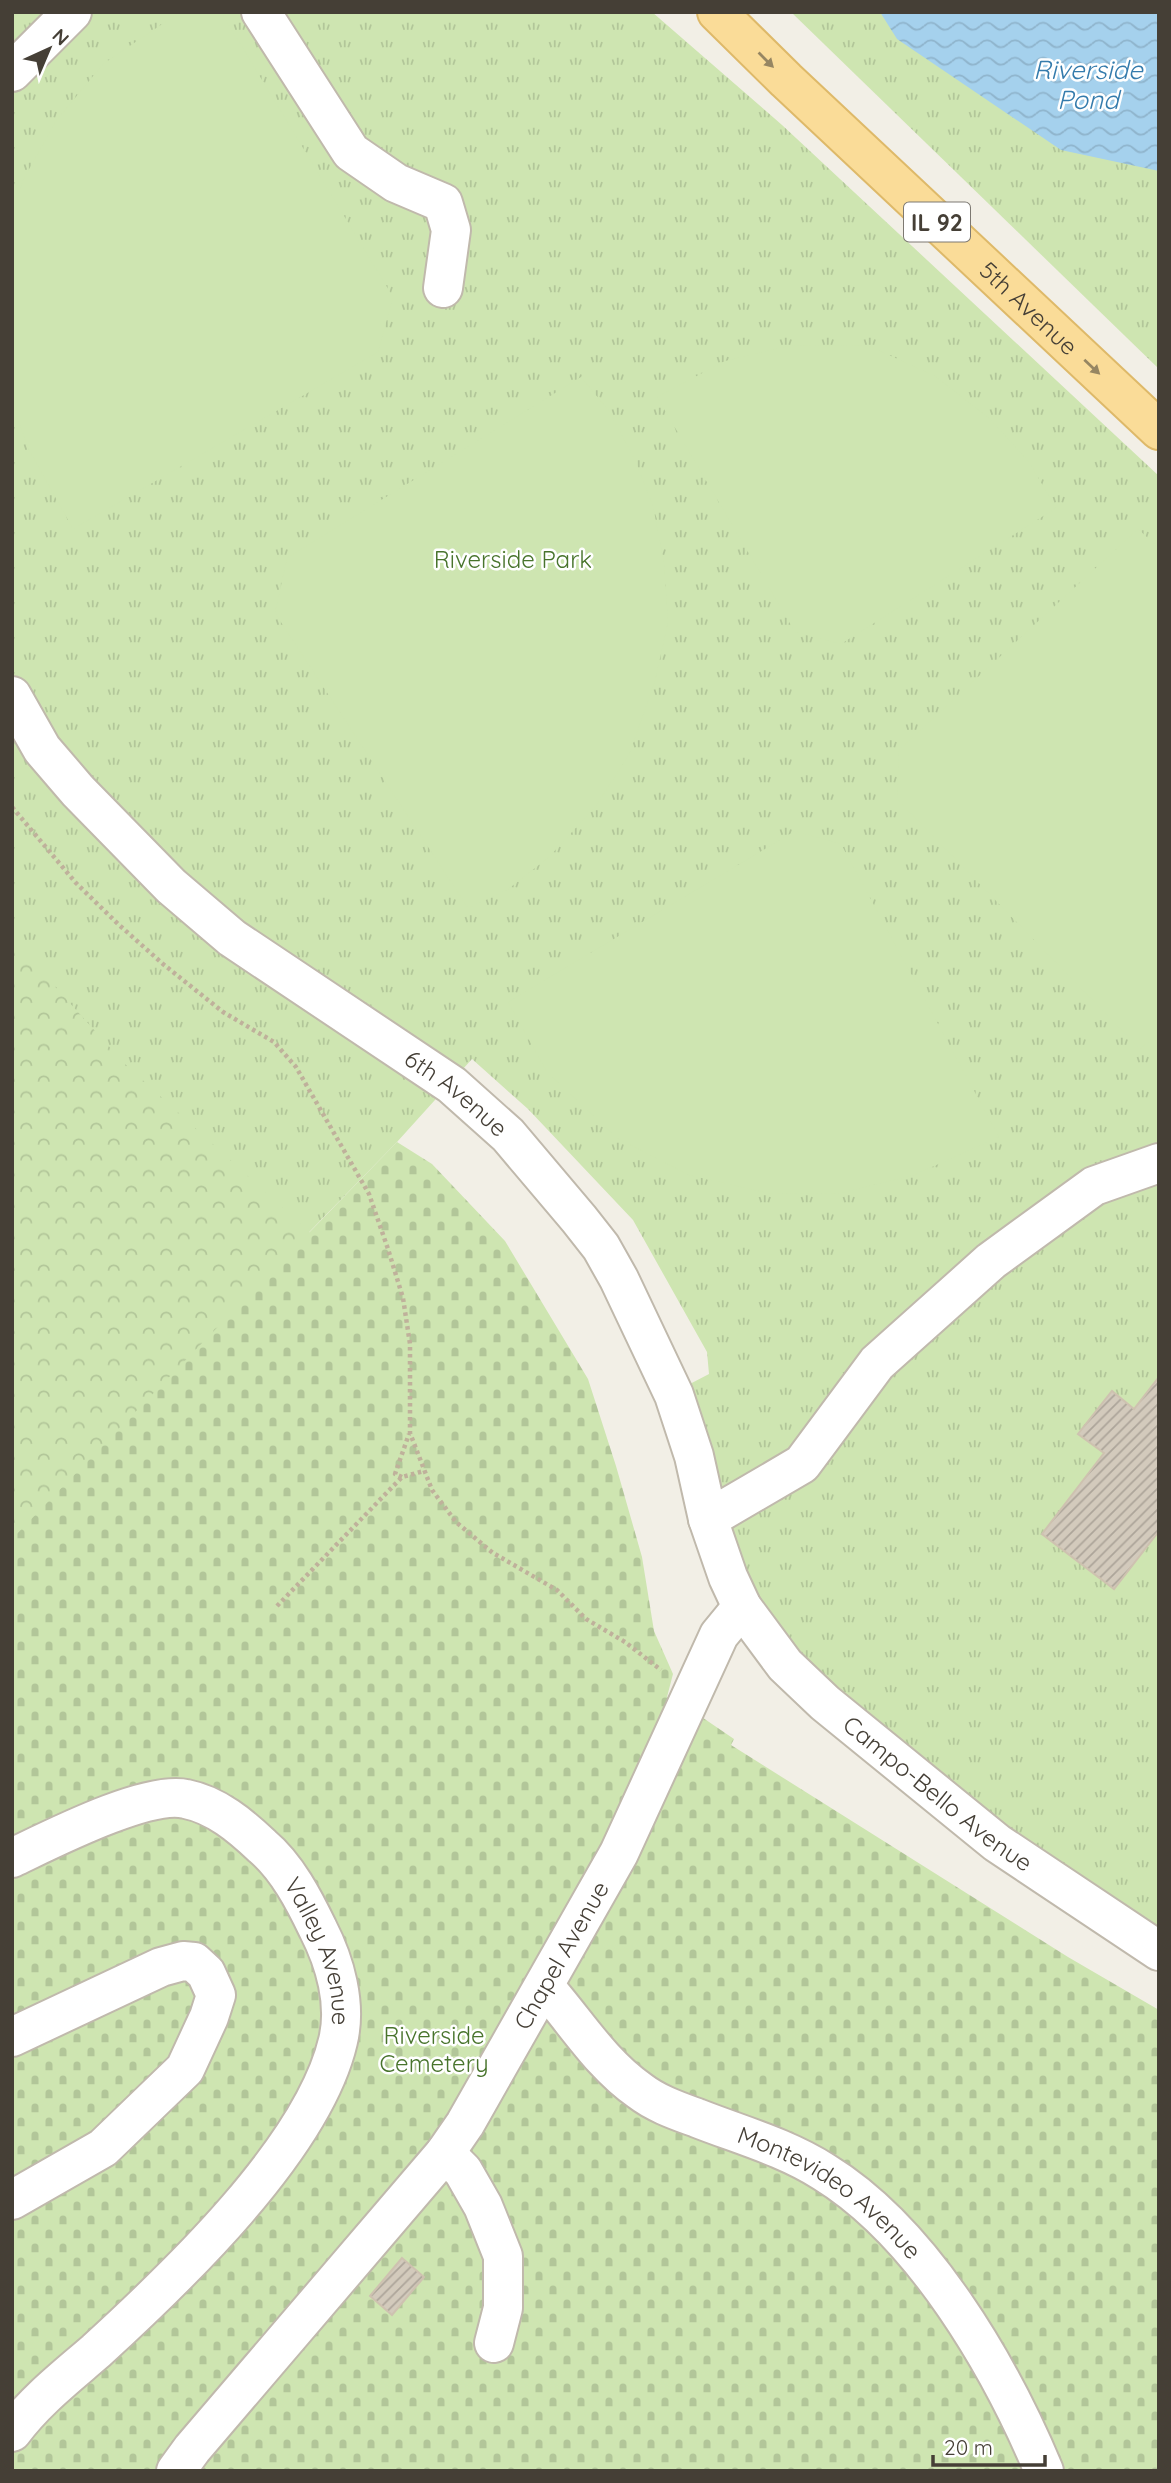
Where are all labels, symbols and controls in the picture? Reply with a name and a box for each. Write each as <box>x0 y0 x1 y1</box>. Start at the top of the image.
north arrow <box>14 14 84 84</box>
text: N <box>47 23 74 50</box>
one-way arrow <box>757 52 774 69</box>
water label: Riverside Pond <box>1033 53 1144 116</box>
road number: IL 92 <box>904 202 970 242</box>
street label: 5th Avenue <box>974 255 1084 361</box>
one-way arrow <box>1083 359 1100 375</box>
park label: Riverside Park <box>434 544 592 574</box>
street label: 6th Avenue <box>399 1043 514 1143</box>
street label: Campo-Bello Avenue <box>837 1709 1038 1878</box>
street label: Valley Avenue <box>278 1871 356 2026</box>
street label: Chapel Avenue <box>507 1876 615 2035</box>
park label: Riverside Cemetery <box>379 2020 489 2078</box>
street label: Montevideo Avenue <box>734 2119 928 2265</box>
scale bar <box>933 2424 1045 2468</box>
text: 20 m <box>944 2434 993 2460</box>

